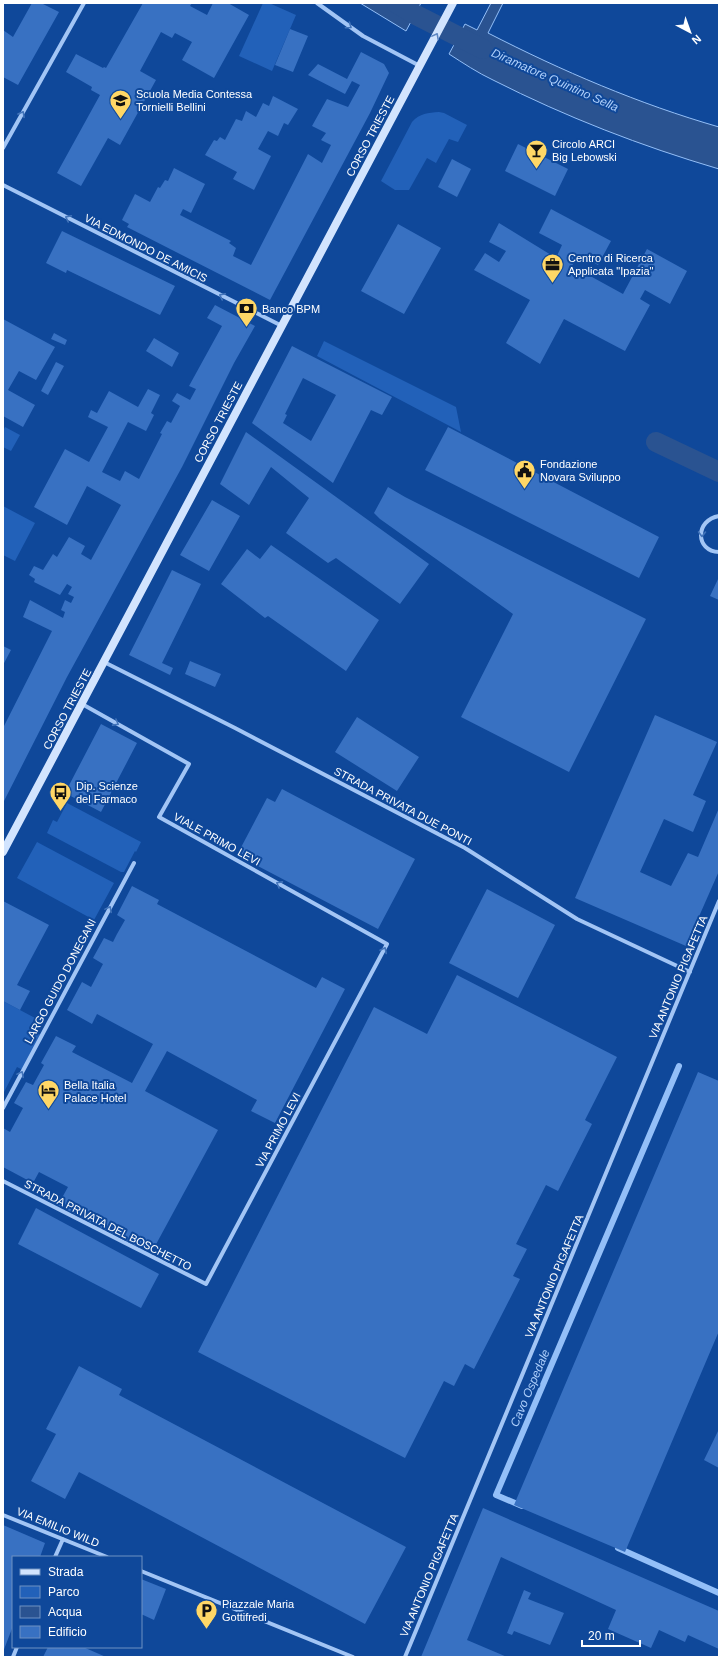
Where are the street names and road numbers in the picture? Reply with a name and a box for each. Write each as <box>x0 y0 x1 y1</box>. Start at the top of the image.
street label: CORSO TRIESTE <box>344 94 396 178</box>
street label: VIA EDMONDO DE AMICIS <box>83 212 209 284</box>
street label: CORSO TRIESTE <box>192 380 244 464</box>
street label: CORSO TRIESTE <box>41 667 93 751</box>
street label: STRADA PRIVATA DUE PONTI <box>332 765 474 847</box>
street label: VIALE PRIMO LEVI <box>172 810 262 868</box>
street label: VIA ANTONIO PIGAFETTA <box>647 913 710 1040</box>
street label: LARGO GUIDO DONEGANI <box>22 917 98 1045</box>
street label: VIA PRIMO LEVI <box>253 1090 303 1170</box>
street label: STRADA PRIVATA DEL BOSCHETTO <box>22 1177 194 1273</box>
street label: VIA ANTONIO PIGAFETTA <box>523 1212 586 1339</box>
street label: VIA EMILIO WILD <box>15 1505 101 1549</box>
street label: VIA ANTONIO PIGAFETTA <box>398 1511 461 1638</box>

